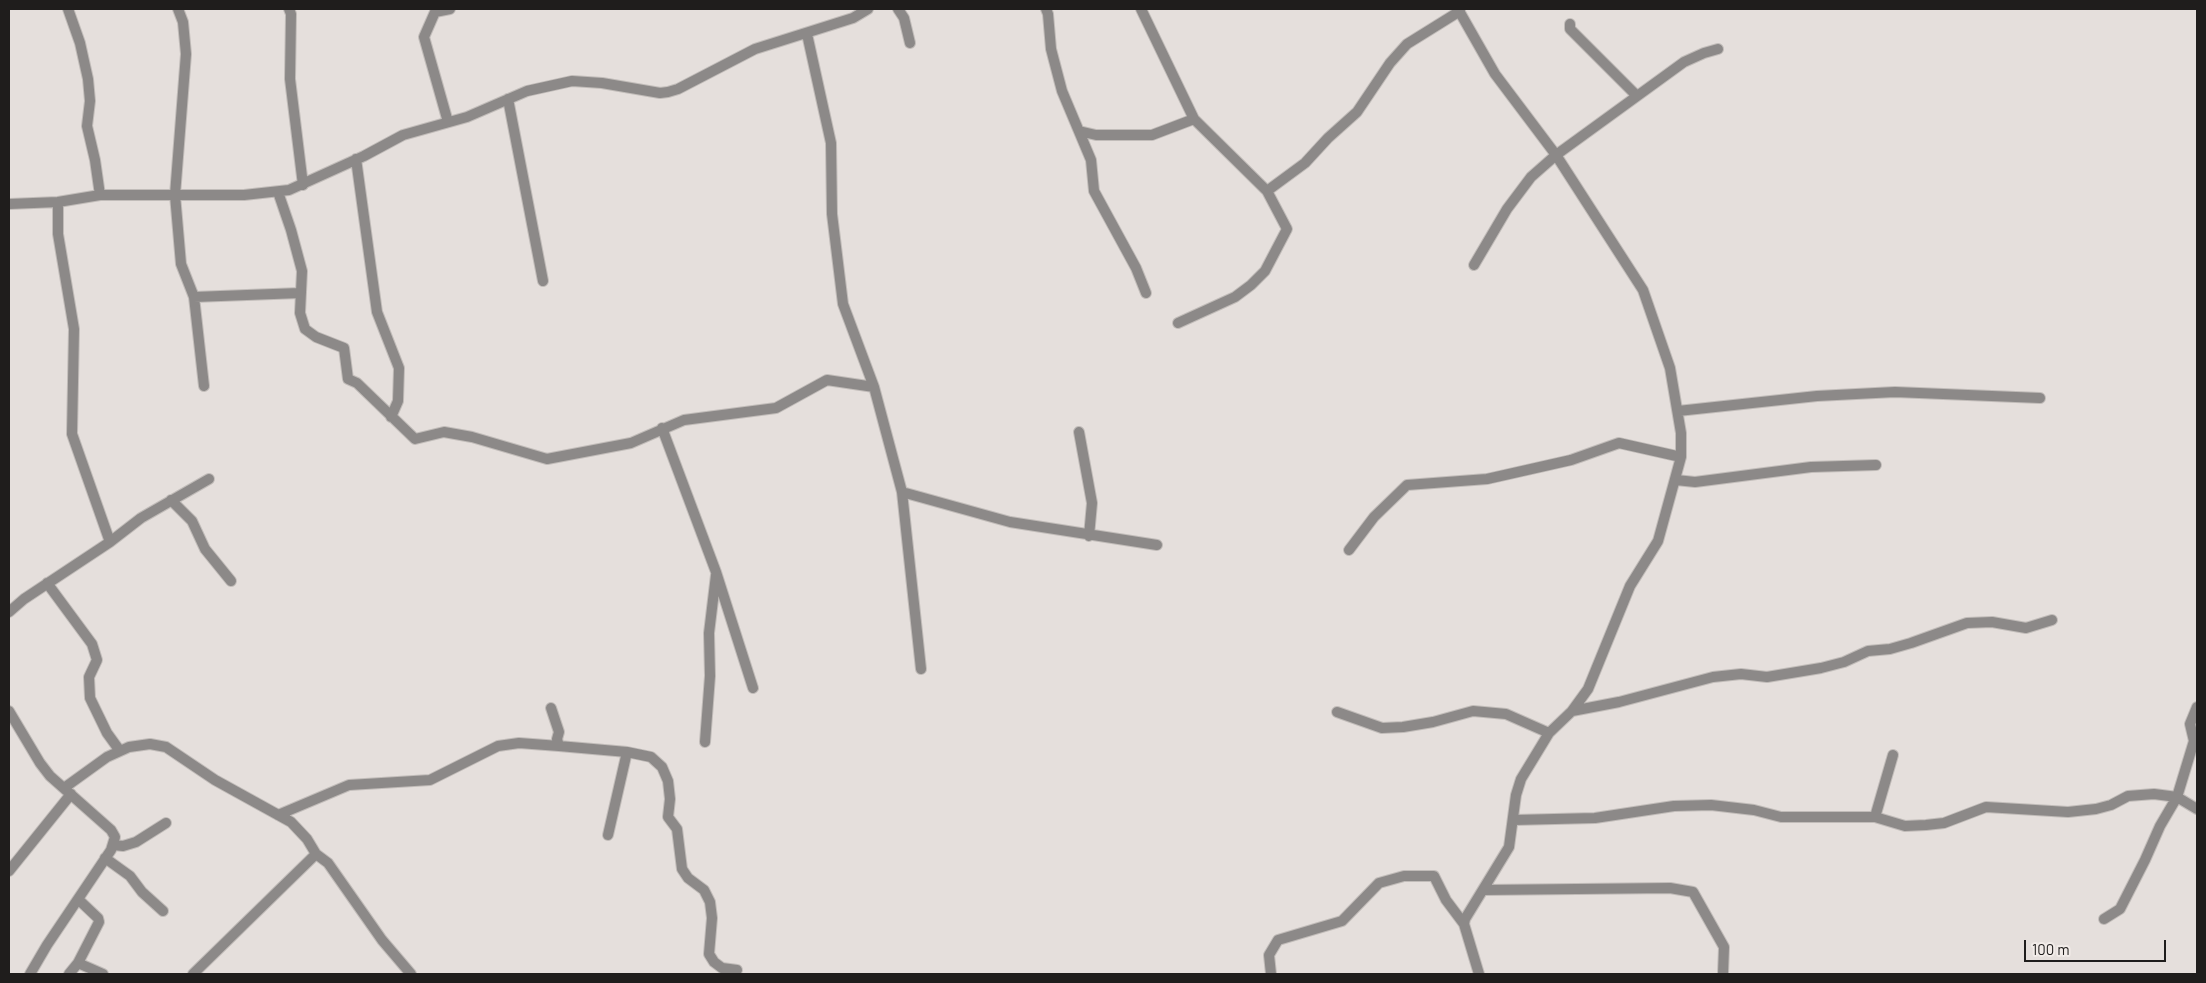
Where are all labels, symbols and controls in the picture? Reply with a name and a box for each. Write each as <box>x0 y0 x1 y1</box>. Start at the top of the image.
scale bar <box>2026 930 2168 962</box>
text: 100 m <box>2032 940 2070 958</box>

